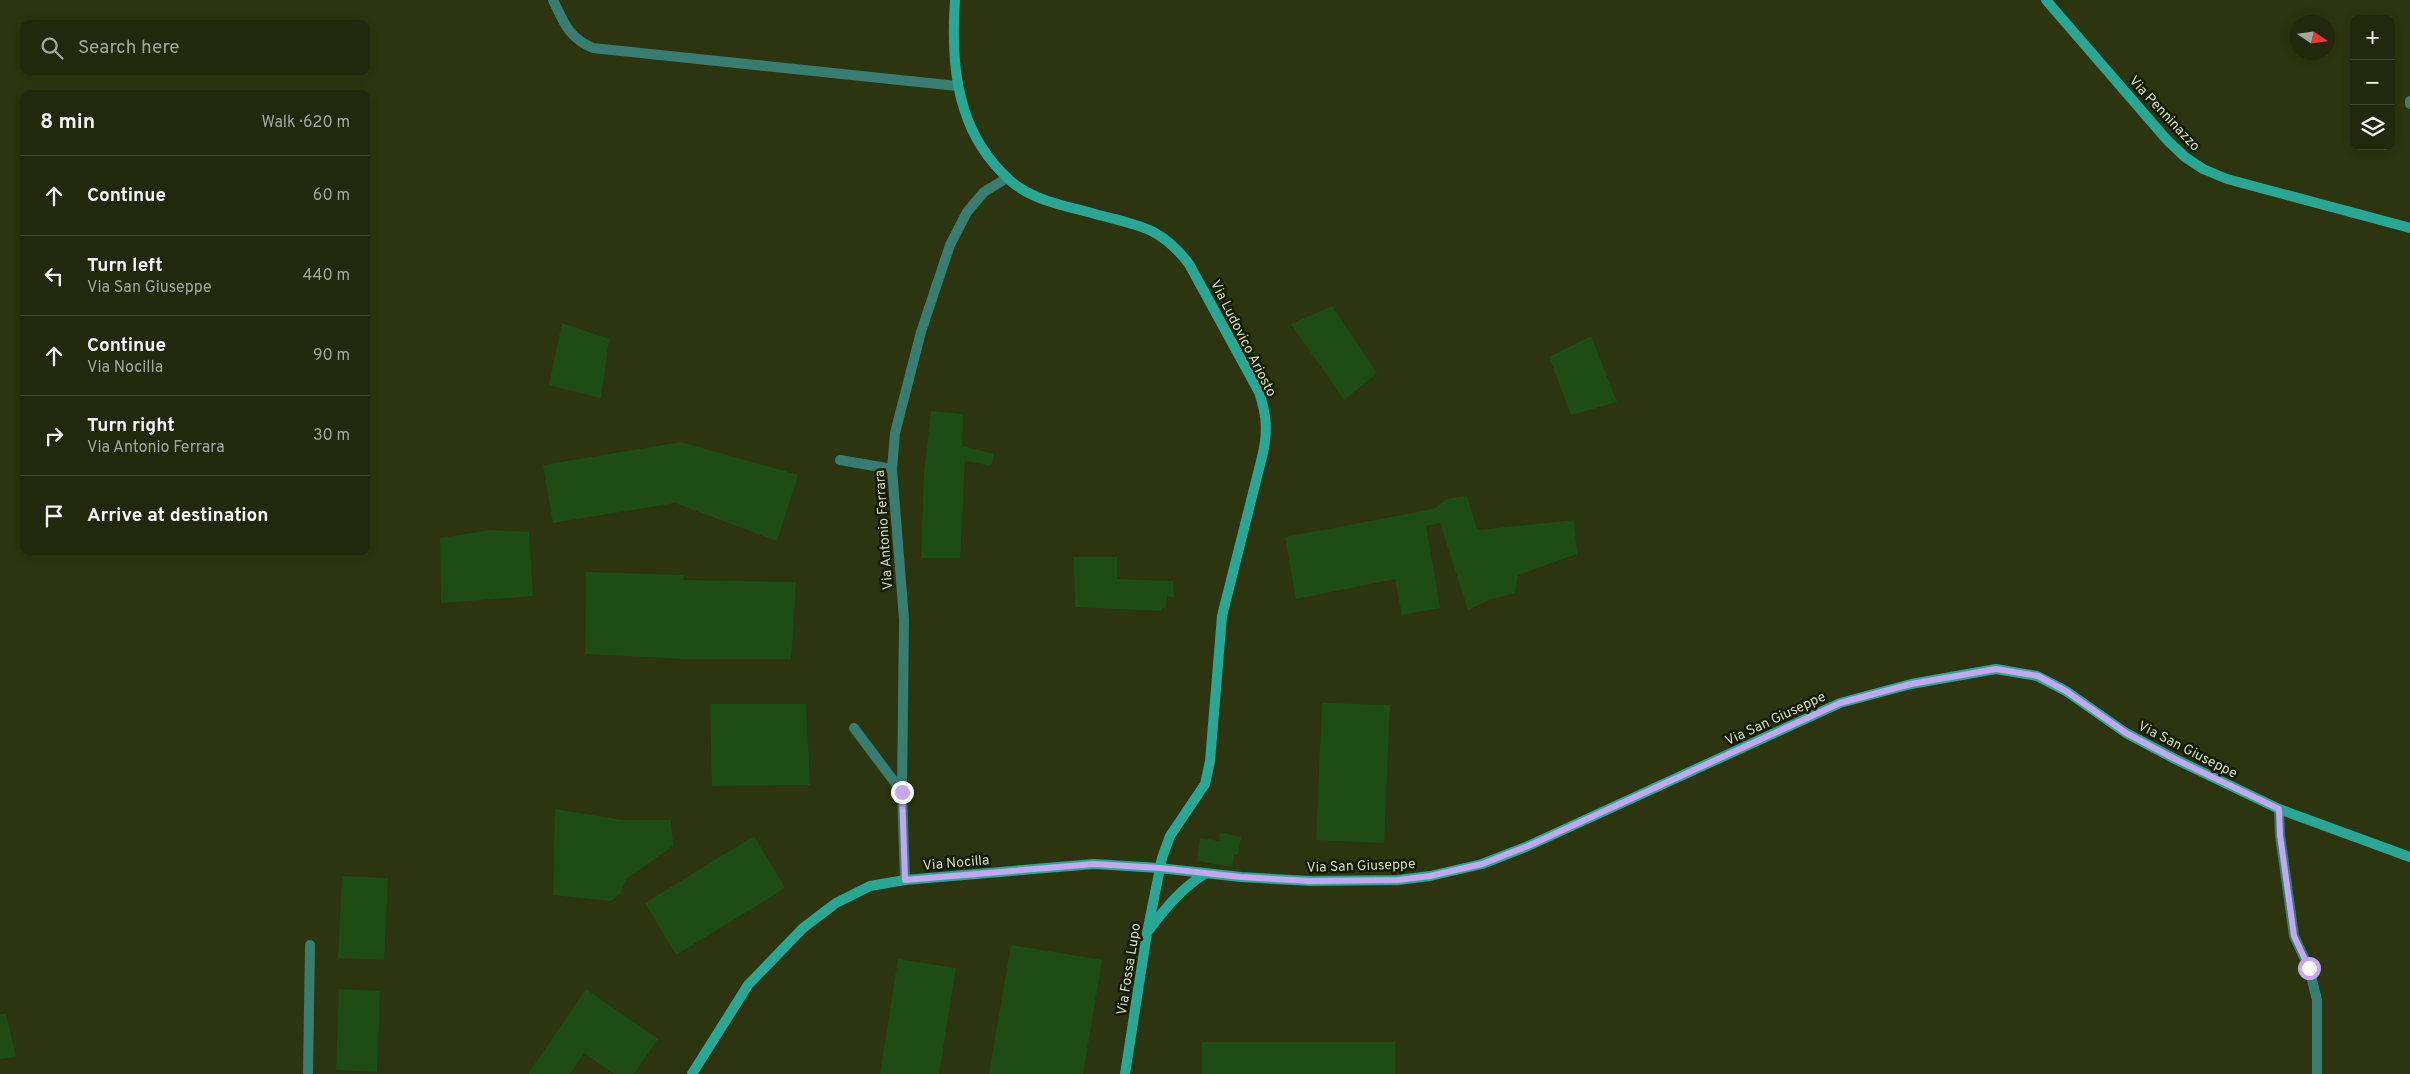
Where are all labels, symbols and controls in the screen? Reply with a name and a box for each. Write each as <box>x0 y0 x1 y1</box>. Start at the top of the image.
north arrow <box>2290 15 2335 60</box>
map controls <box>2350 15 2395 150</box>
button: + <box>2350 15 2395 60</box>
search box <box>20 20 370 75</box>
icon: search <box>38 34 66 62</box>
text: Search here <box>78 36 180 60</box>
button: − <box>2350 60 2395 105</box>
street label: Via Penninazzo <box>2125 73 2203 155</box>
button: layers <box>2350 105 2395 150</box>
text: 8 min <box>40 109 95 136</box>
text: Walk · 620 m <box>261 113 350 133</box>
icon: ahead <box>40 182 68 210</box>
text: Continue <box>87 184 166 208</box>
text: 60 m <box>313 186 350 206</box>
text: Turn left <box>87 254 163 278</box>
icon: left <box>40 262 68 290</box>
text: 440 m <box>303 266 350 286</box>
text: Via San Giuseppe <box>87 278 212 298</box>
street label: Via Ludovico Ariosto <box>1206 278 1279 400</box>
text: Continue <box>87 334 166 358</box>
icon: ahead <box>40 342 68 370</box>
text: 90 m <box>313 346 350 366</box>
text: Via Nocilla <box>87 358 163 378</box>
text: Turn right <box>87 414 175 438</box>
icon: right <box>40 422 68 450</box>
text: 30 m <box>313 426 350 446</box>
text: Via Antonio Ferrara <box>87 438 225 458</box>
street label: Via Antonio Ferrara <box>872 469 897 591</box>
icon: arrive <box>40 502 68 530</box>
text: Arrive at destination <box>87 504 268 528</box>
street label: Via San Giuseppe <box>1723 689 1829 750</box>
street label: Via San Giuseppe <box>2135 718 2240 783</box>
route end <box>891 781 914 804</box>
street label: Via Nocilla <box>922 852 990 875</box>
street label: Via San Giuseppe <box>1306 856 1416 877</box>
street label: Via Fossa Lupo <box>1114 922 1145 1017</box>
route start <box>2298 957 2321 980</box>

